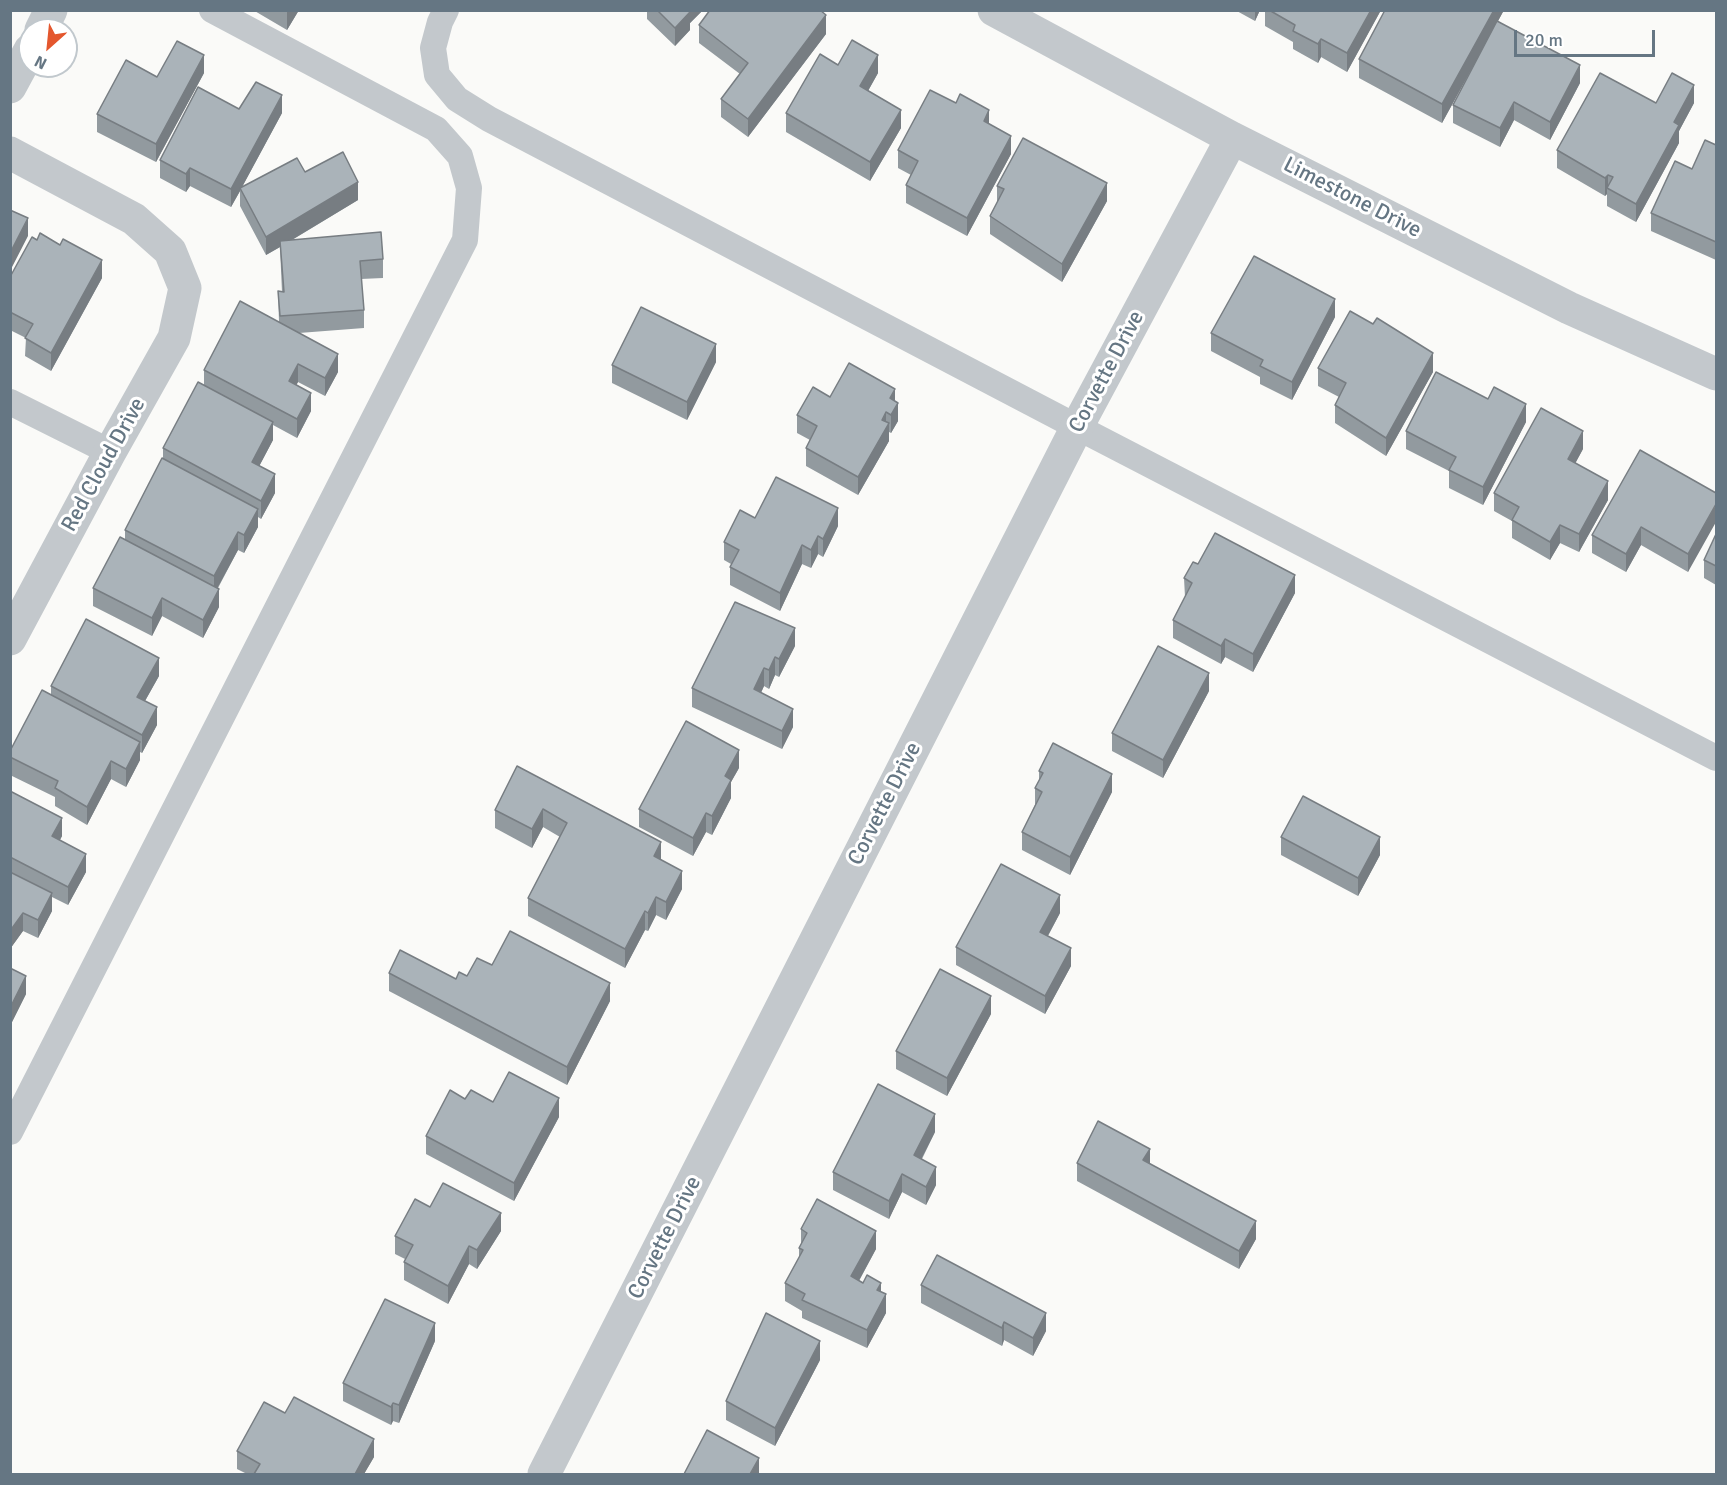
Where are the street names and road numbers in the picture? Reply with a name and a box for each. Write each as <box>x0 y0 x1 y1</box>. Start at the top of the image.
street label: Limestone Drive <box>1279 152 1425 244</box>
street label: Corvette Drive <box>1064 307 1150 437</box>
street label: Red Cloud Drive <box>56 393 152 537</box>
street label: Corvette Drive <box>843 738 927 870</box>
street label: Corvette Drive <box>623 1172 707 1304</box>

